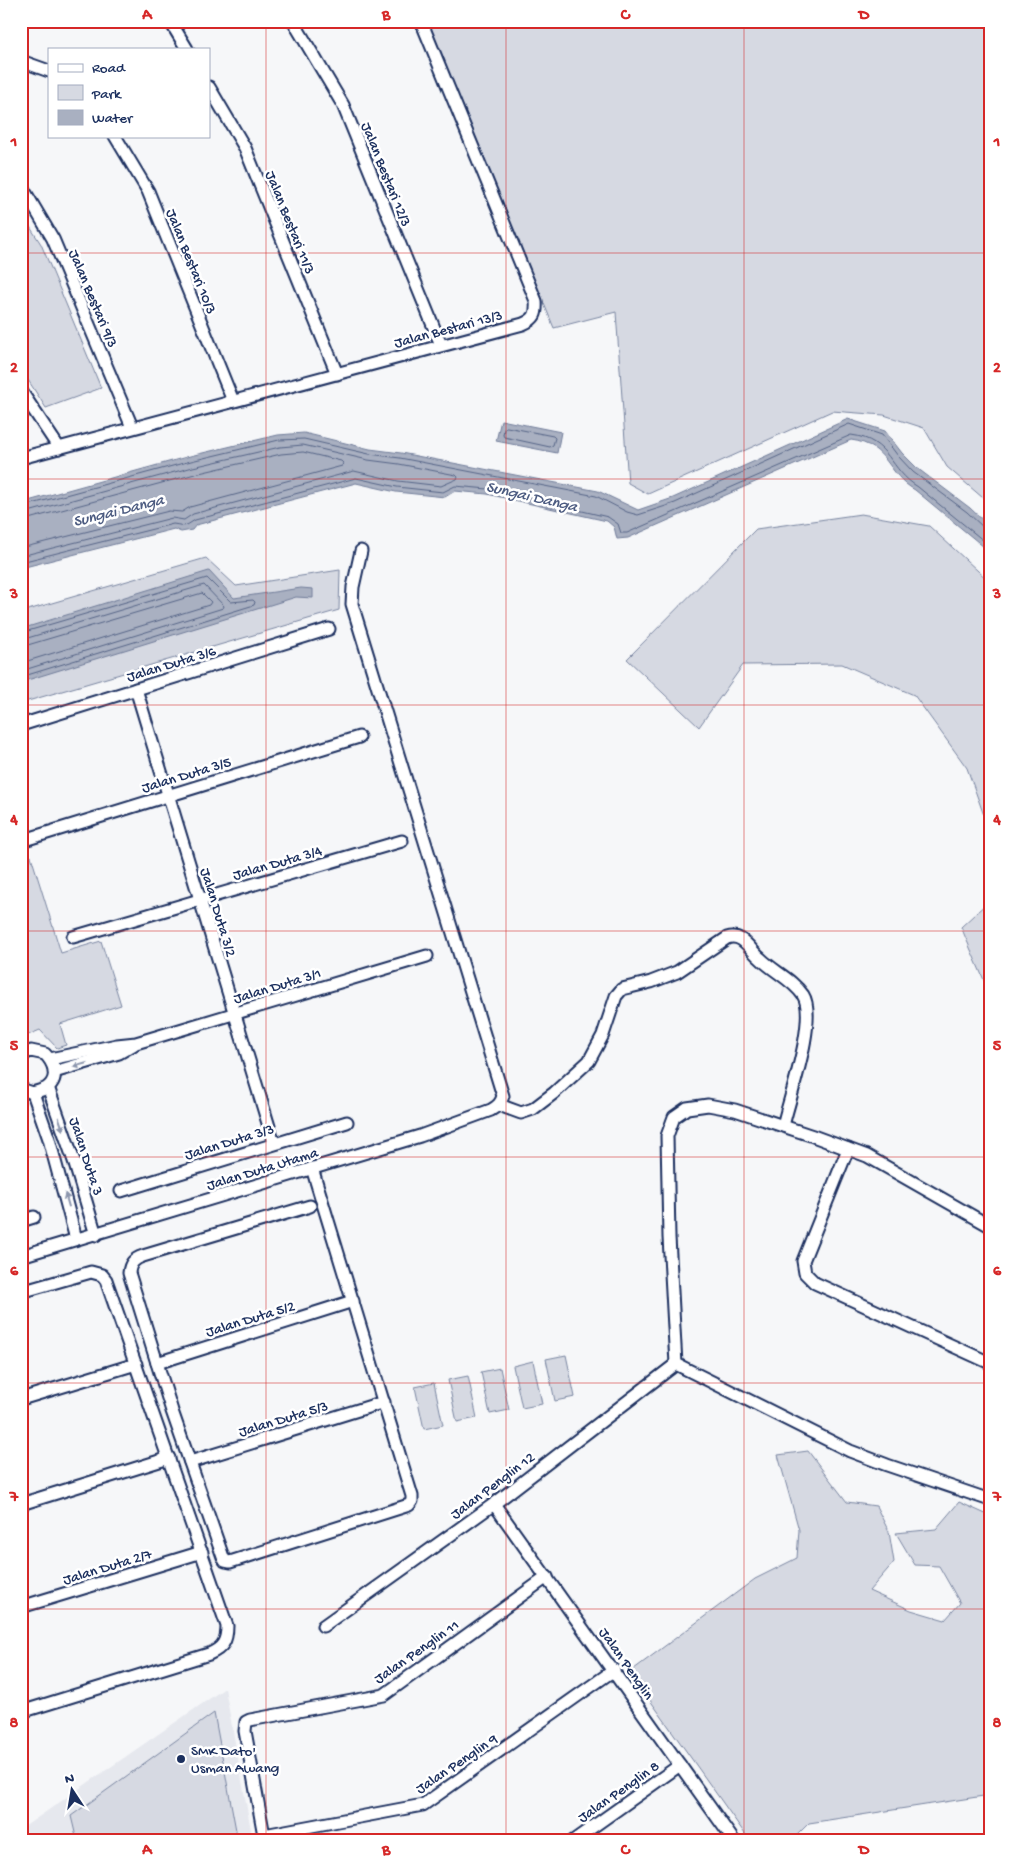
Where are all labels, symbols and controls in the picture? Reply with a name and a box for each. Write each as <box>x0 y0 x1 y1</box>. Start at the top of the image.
text: A <box>141 7 153 26</box>
text: B <box>381 7 391 26</box>
text: C <box>620 7 631 26</box>
text: D <box>857 7 870 26</box>
legend <box>48 48 210 138</box>
text: Road <box>92 60 126 78</box>
text: Park <box>91 86 122 104</box>
text: Water <box>92 110 134 128</box>
street label: Jalan Bestari 12/3 <box>356 120 414 230</box>
text: 1 <box>10 134 17 153</box>
text: 1 <box>993 134 1000 153</box>
street label: Jalan Bestari 11/3 <box>260 169 318 277</box>
street label: Jalan Bestari 10/3 <box>161 206 220 317</box>
street label: Jalan Bestari 9/3 <box>63 247 121 351</box>
street label: Jalan Bestari 13/3 <box>392 307 505 353</box>
text: 2 <box>10 360 18 379</box>
text: 2 <box>993 360 1001 379</box>
water label: Sungai Danga <box>484 479 580 518</box>
water label: Sungai Danga <box>72 492 167 533</box>
text: 3 <box>9 586 18 605</box>
text: 3 <box>992 586 1001 605</box>
street label: Jalan Duta 3/6 <box>125 643 219 687</box>
street label: Jalan Duta 3/5 <box>140 754 234 798</box>
text: 4 <box>9 812 18 831</box>
text: 4 <box>992 812 1001 831</box>
street label: Jalan Duta 3/4 <box>231 843 324 885</box>
street label: Jalan Duta 3/2 <box>195 866 239 959</box>
street label: Jalan Duta 3/1 <box>232 965 324 1009</box>
text: 5 <box>10 1038 19 1057</box>
text: 5 <box>993 1038 1002 1057</box>
one-way arrow <box>72 1061 87 1069</box>
street label: Jalan Duta 3 <box>64 1115 106 1198</box>
one-way arrow <box>58 1116 65 1131</box>
street label: Jalan Duta 3/3 <box>183 1121 277 1165</box>
street label: Jalan Duta Utama <box>205 1144 321 1195</box>
one-way arrow <box>62 1192 70 1207</box>
text: 6 <box>10 1263 19 1282</box>
text: 6 <box>993 1263 1002 1282</box>
street label: Jalan Duta 5/2 <box>204 1298 297 1342</box>
street label: Jalan Duta 5/3 <box>237 1398 331 1442</box>
street label: Jalan Penglin 12 <box>447 1449 539 1524</box>
text: 7 <box>9 1489 19 1508</box>
text: 7 <box>992 1489 1002 1508</box>
street label: Jalan Duta 2/7 <box>61 1545 155 1590</box>
street label: Jalan Penglin 11 <box>371 1617 463 1689</box>
street label: Jalan Penglin <box>594 1625 657 1704</box>
text: 8 <box>10 1715 19 1734</box>
text: 8 <box>993 1715 1002 1734</box>
street label: Jalan Penglin 9 <box>413 1730 502 1799</box>
place label: SMK Dato' Usman Awang <box>191 1743 279 1778</box>
marker: SMK Dato' Usman Awang <box>175 1753 187 1765</box>
street label: Jalan Penglin 8 <box>575 1758 664 1827</box>
north arrow <box>48 1764 98 1814</box>
text: N <box>64 1770 76 1789</box>
text: A <box>141 1842 153 1861</box>
text: B <box>381 1842 391 1861</box>
text: C <box>620 1842 631 1861</box>
text: D <box>857 1842 870 1861</box>

